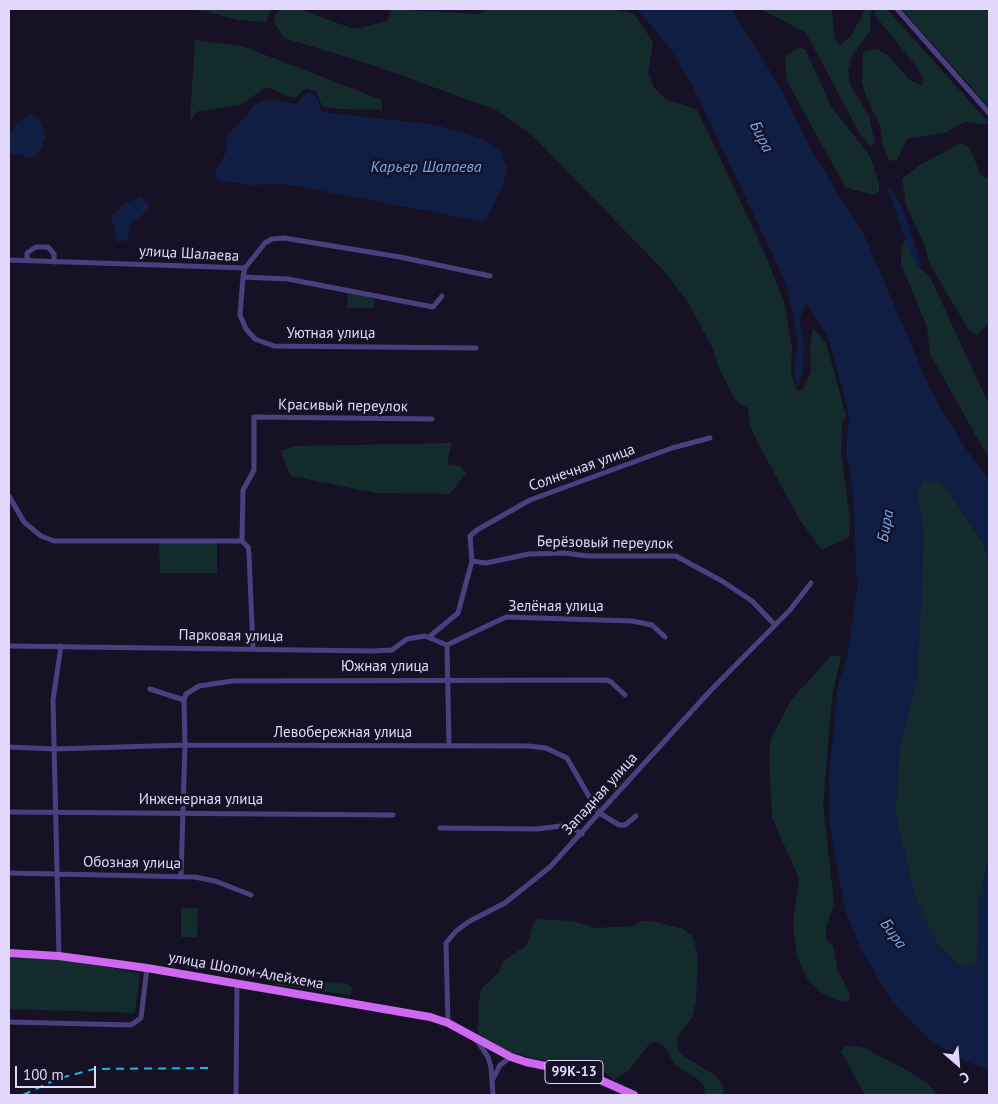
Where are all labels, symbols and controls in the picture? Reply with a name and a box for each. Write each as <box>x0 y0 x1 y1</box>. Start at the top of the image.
water label: Бира <box>745 118 777 156</box>
water label: Карьер Шалаева <box>371 157 481 177</box>
street label: улица Шалаева <box>138 242 240 266</box>
street label: Уютная улица <box>287 325 375 343</box>
street label: Красивый переулок <box>278 396 408 416</box>
street label: Солнечная улица <box>527 440 637 496</box>
water label: Бира <box>873 508 899 544</box>
street label: Берёзовый переулок <box>537 533 673 553</box>
street label: Зелёная улица <box>508 598 604 616</box>
street label: Парковая улица <box>178 626 284 646</box>
street label: Южная улица <box>341 658 429 676</box>
street label: Левобережная улица <box>274 724 412 742</box>
street label: Западная улица <box>559 749 641 839</box>
street label: Инженерная улица <box>139 791 263 809</box>
street label: Обозная улица <box>83 853 181 873</box>
water label: Бира <box>876 915 910 953</box>
street label: улица Шолом-Алейхема <box>167 948 325 994</box>
north arrow <box>933 1039 983 1089</box>
scale bar <box>18 1056 99 1088</box>
road number: 99К-13 <box>545 1060 603 1084</box>
text: 100 m <box>23 1065 64 1084</box>
text: С <box>957 1068 972 1087</box>

